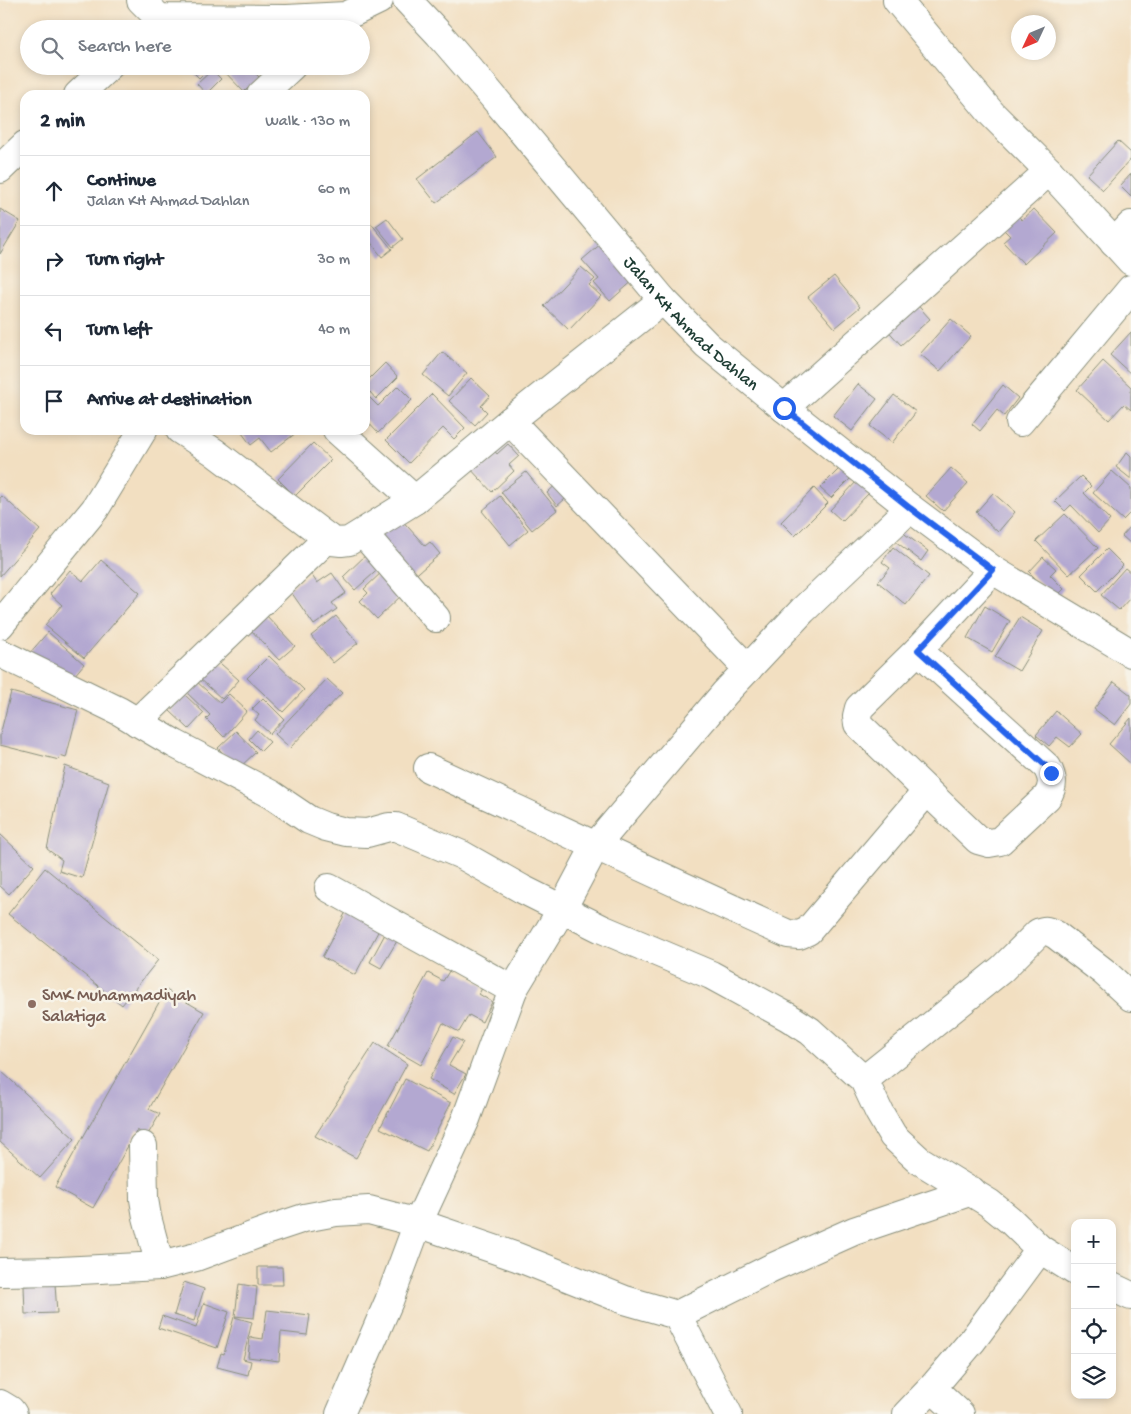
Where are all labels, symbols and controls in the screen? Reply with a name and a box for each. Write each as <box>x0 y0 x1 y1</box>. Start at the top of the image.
north arrow <box>1011 15 1056 60</box>
search box <box>20 20 370 75</box>
icon: search <box>38 34 66 62</box>
text: Search here <box>78 36 172 59</box>
text: 2 min <box>40 110 85 135</box>
text: Walk · 130 m <box>265 113 350 132</box>
text: Continue <box>87 170 156 193</box>
icon: ahead <box>40 177 68 205</box>
text: 60 m <box>318 181 350 200</box>
text: Jalan KH Ahmad Dahlan <box>87 193 249 212</box>
icon: right <box>40 247 68 275</box>
text: Turn right <box>87 249 163 272</box>
text: 30 m <box>317 251 350 270</box>
street label: Jalan KH Ahmad Dahlan <box>618 253 763 396</box>
icon: left <box>40 317 68 345</box>
text: Turn left <box>87 319 151 342</box>
text: 40 m <box>318 321 350 340</box>
icon: arrive <box>40 387 68 415</box>
text: Arrive at destination <box>87 389 251 412</box>
route start <box>773 397 796 420</box>
route end <box>1040 762 1063 785</box>
place label: SMK Muhammadiyah Salatiga <box>42 986 196 1028</box>
marker: SMK Muhammadiyah Salatiga <box>26 998 38 1010</box>
map controls <box>1071 1219 1116 1399</box>
button: + <box>1071 1219 1116 1264</box>
button: − <box>1071 1264 1116 1309</box>
button: locate <box>1071 1309 1116 1354</box>
button: layers <box>1071 1354 1116 1399</box>

